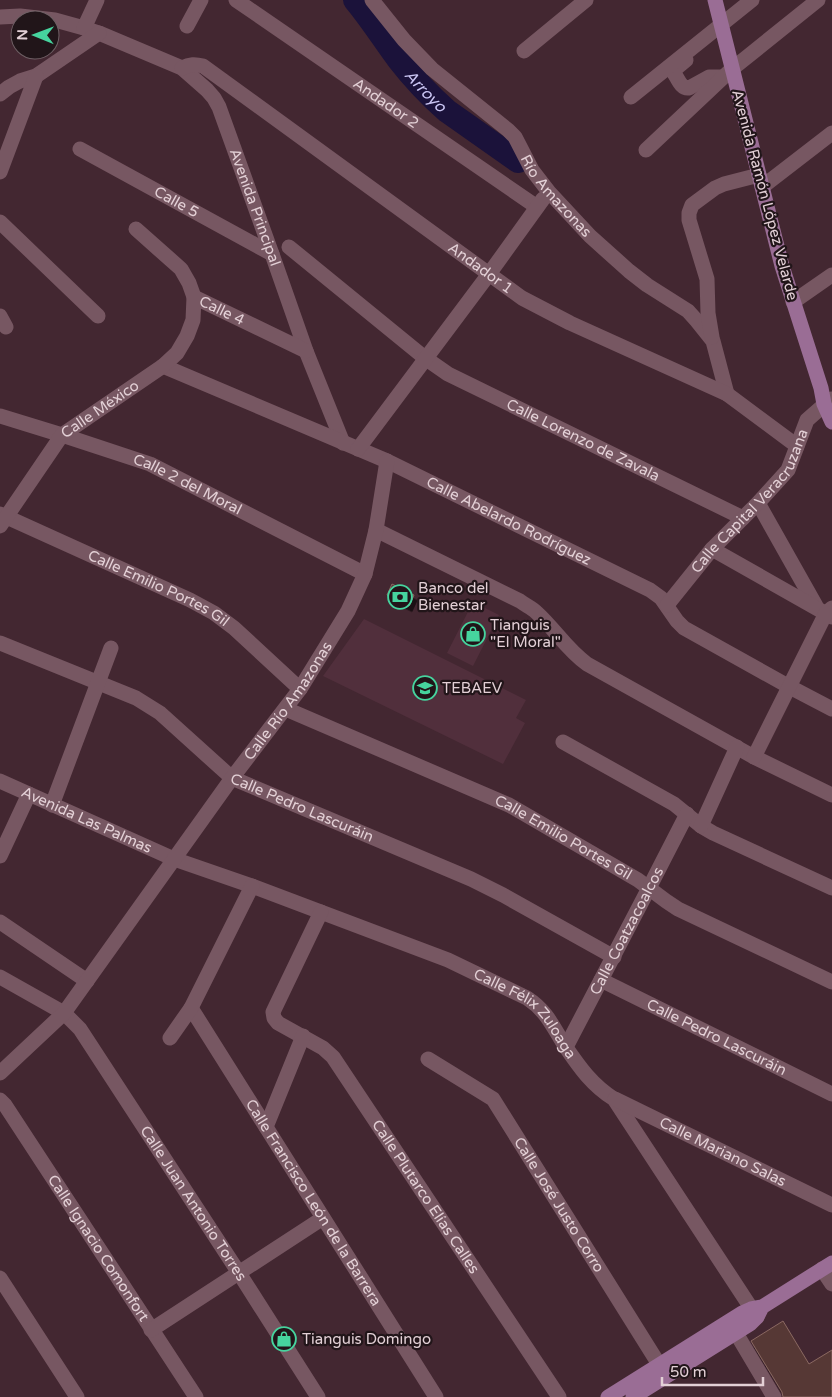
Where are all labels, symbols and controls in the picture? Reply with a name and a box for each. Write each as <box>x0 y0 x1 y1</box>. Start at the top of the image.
north arrow <box>10 10 60 60</box>
text: N <box>14 29 31 41</box>
water label: Arroyo <box>400 66 451 118</box>
street label: Andador 2 <box>350 74 422 132</box>
street label: Avenida Ramón López Velarde <box>728 88 802 302</box>
street label: Avenida Principal <box>226 146 285 268</box>
street label: Río Amazonas <box>517 152 595 241</box>
street label: Calle 5 <box>151 182 202 221</box>
street label: Andador 1 <box>445 238 517 298</box>
street label: Calle 4 <box>196 292 248 329</box>
street label: Calle México <box>57 376 142 442</box>
street label: Calle Lorenzo de Zavala <box>504 395 663 485</box>
street label: Calle Capital Veracruzana <box>687 426 812 577</box>
street label: Calle 2 del Moral <box>131 450 245 518</box>
street label: Calle Abelardo Rodríguez <box>423 473 594 569</box>
street label: Calle Emilio Portes Gil <box>85 546 233 630</box>
place label: Banco del Bienestar <box>418 579 489 614</box>
bank icon: Banco del Bienestar <box>387 584 413 610</box>
place label: Tianguis "El Moral" <box>490 616 561 651</box>
shop icon: Tianguis "El Moral" <box>460 621 486 647</box>
street label: Calle Río Amazonas <box>240 638 336 764</box>
school or university icon: TEBAEV <box>412 675 438 701</box>
place label: TEBAEV <box>442 679 503 697</box>
street label: Calle Pedro Lascuráin <box>228 769 376 846</box>
street label: Avenida Las Palmas <box>19 783 155 857</box>
street label: Calle Emilio Portes Gil <box>492 791 635 884</box>
street label: Calle Coatzacoalcos <box>586 864 667 998</box>
street label: Calle Félix Zuloaga <box>471 965 580 1062</box>
street label: Calle Pedro Lascuráin <box>644 995 790 1079</box>
street label: Calle Francisco León de la Barrera <box>242 1096 385 1309</box>
street label: Calle Mariano Salas <box>656 1113 789 1190</box>
street label: Calle Plutarco Elías Calles <box>368 1116 483 1277</box>
street label: Calle Juan Antonio Torres <box>136 1122 251 1284</box>
street label: Calle José Justo Corro <box>510 1134 608 1276</box>
street label: Calle Ignacio Comonfort <box>44 1171 153 1325</box>
shop icon: Tianguis Domingo <box>271 1326 297 1352</box>
place label: Tianguis Domingo <box>302 1330 431 1348</box>
scale bar <box>662 1354 763 1386</box>
text: 50 m <box>670 1363 707 1381</box>

